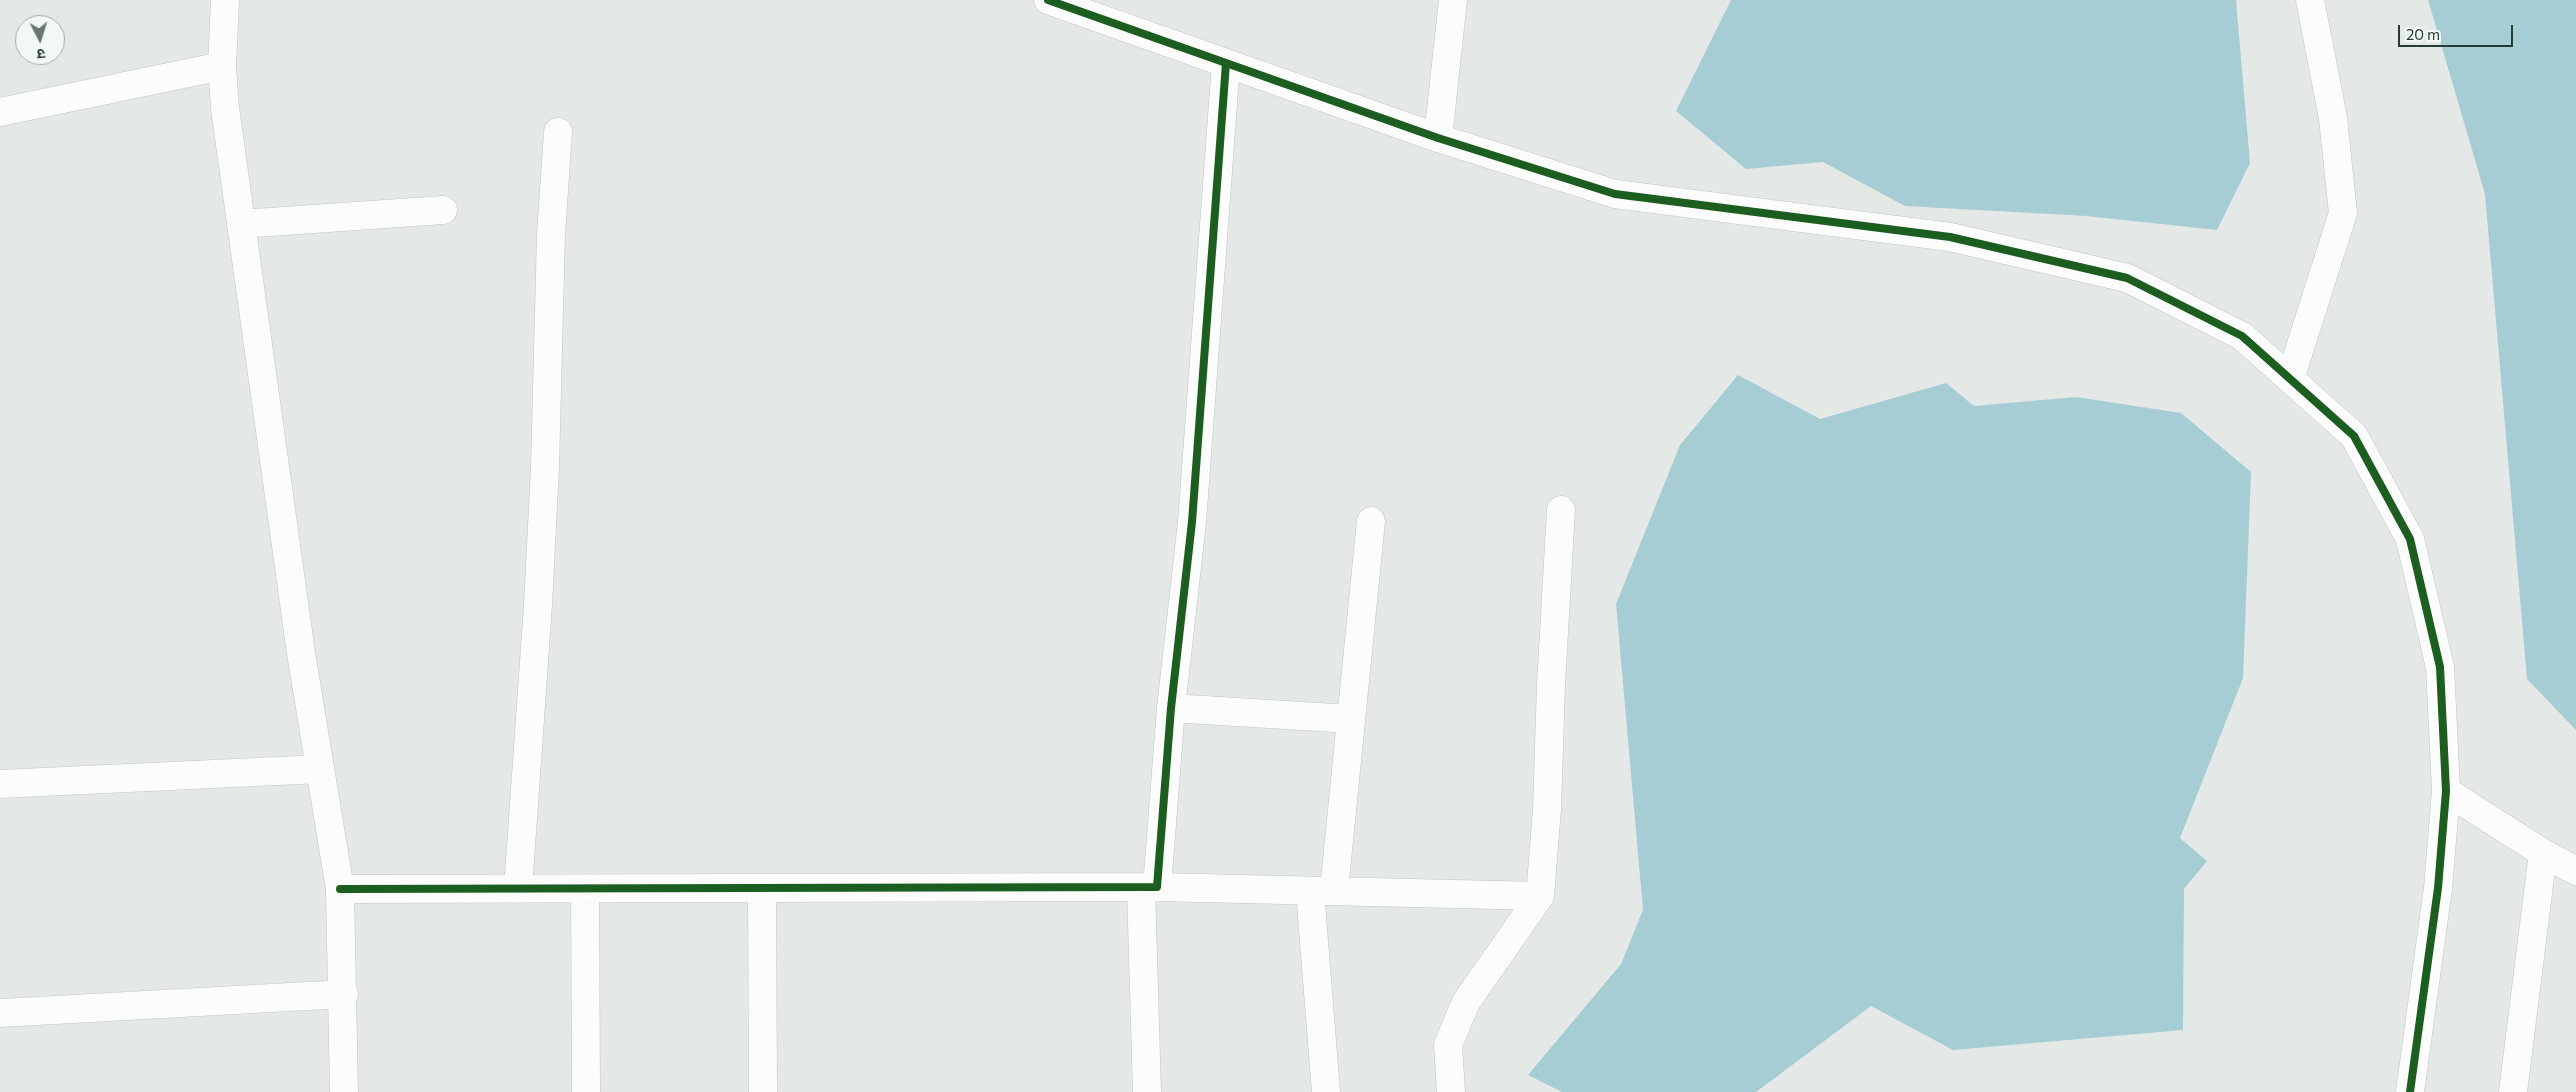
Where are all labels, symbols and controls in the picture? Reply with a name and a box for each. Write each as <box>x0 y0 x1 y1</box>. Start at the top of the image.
north arrow <box>15 15 65 65</box>
scale bar <box>2401 15 2516 47</box>
text: 20 m <box>2406 25 2440 43</box>
text: उ <box>36 46 46 63</box>

